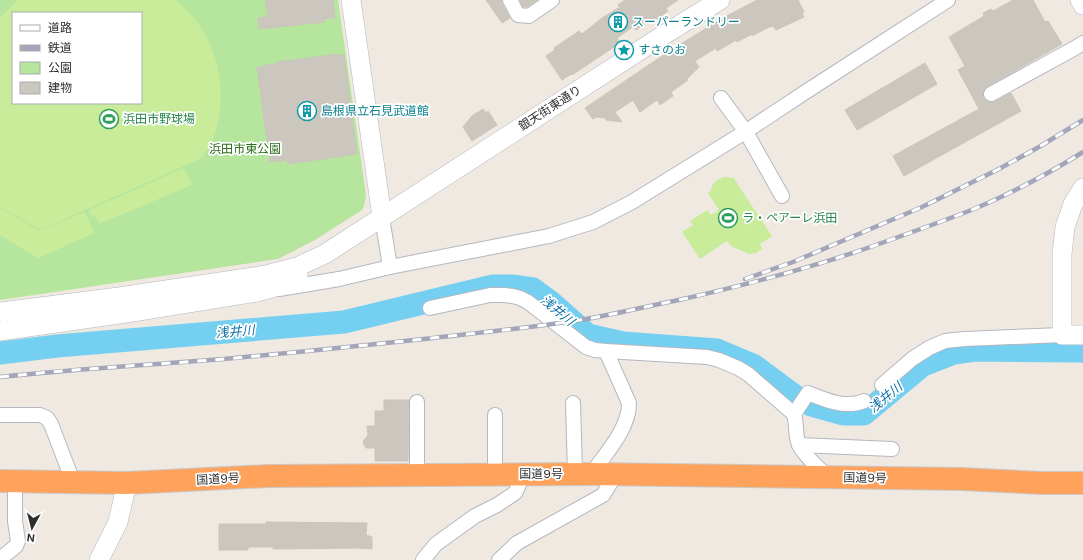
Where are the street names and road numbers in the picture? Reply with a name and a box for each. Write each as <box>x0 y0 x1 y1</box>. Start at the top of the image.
street label: 銀天街東通り <box>515 82 585 134</box>
street label: 国道9号 <box>519 466 563 482</box>
street label: 国道9号 <box>196 470 240 488</box>
street label: 国道9号 <box>843 470 887 486</box>

